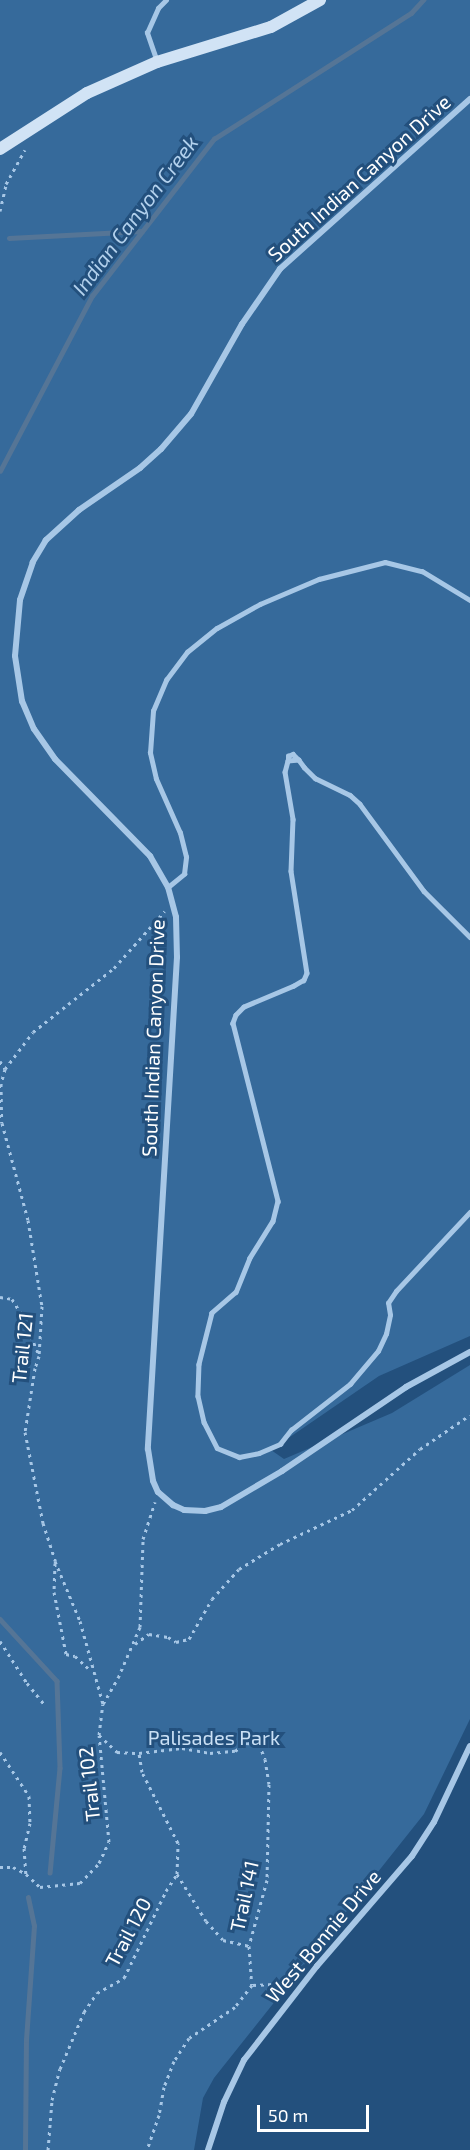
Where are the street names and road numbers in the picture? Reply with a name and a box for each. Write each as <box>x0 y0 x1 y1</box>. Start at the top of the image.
street label: South Indian Canyon Drive <box>263 90 455 266</box>
street label: South Indian Canyon Drive <box>137 919 169 1157</box>
street label: Trail 121 <box>6 1311 38 1385</box>
street label: Trail 102 <box>73 1745 105 1823</box>
street label: Trail 141 <box>225 1858 263 1934</box>
street label: West Bonnie Drive <box>260 1865 386 2007</box>
street label: Trail 120 <box>100 1893 156 1971</box>

